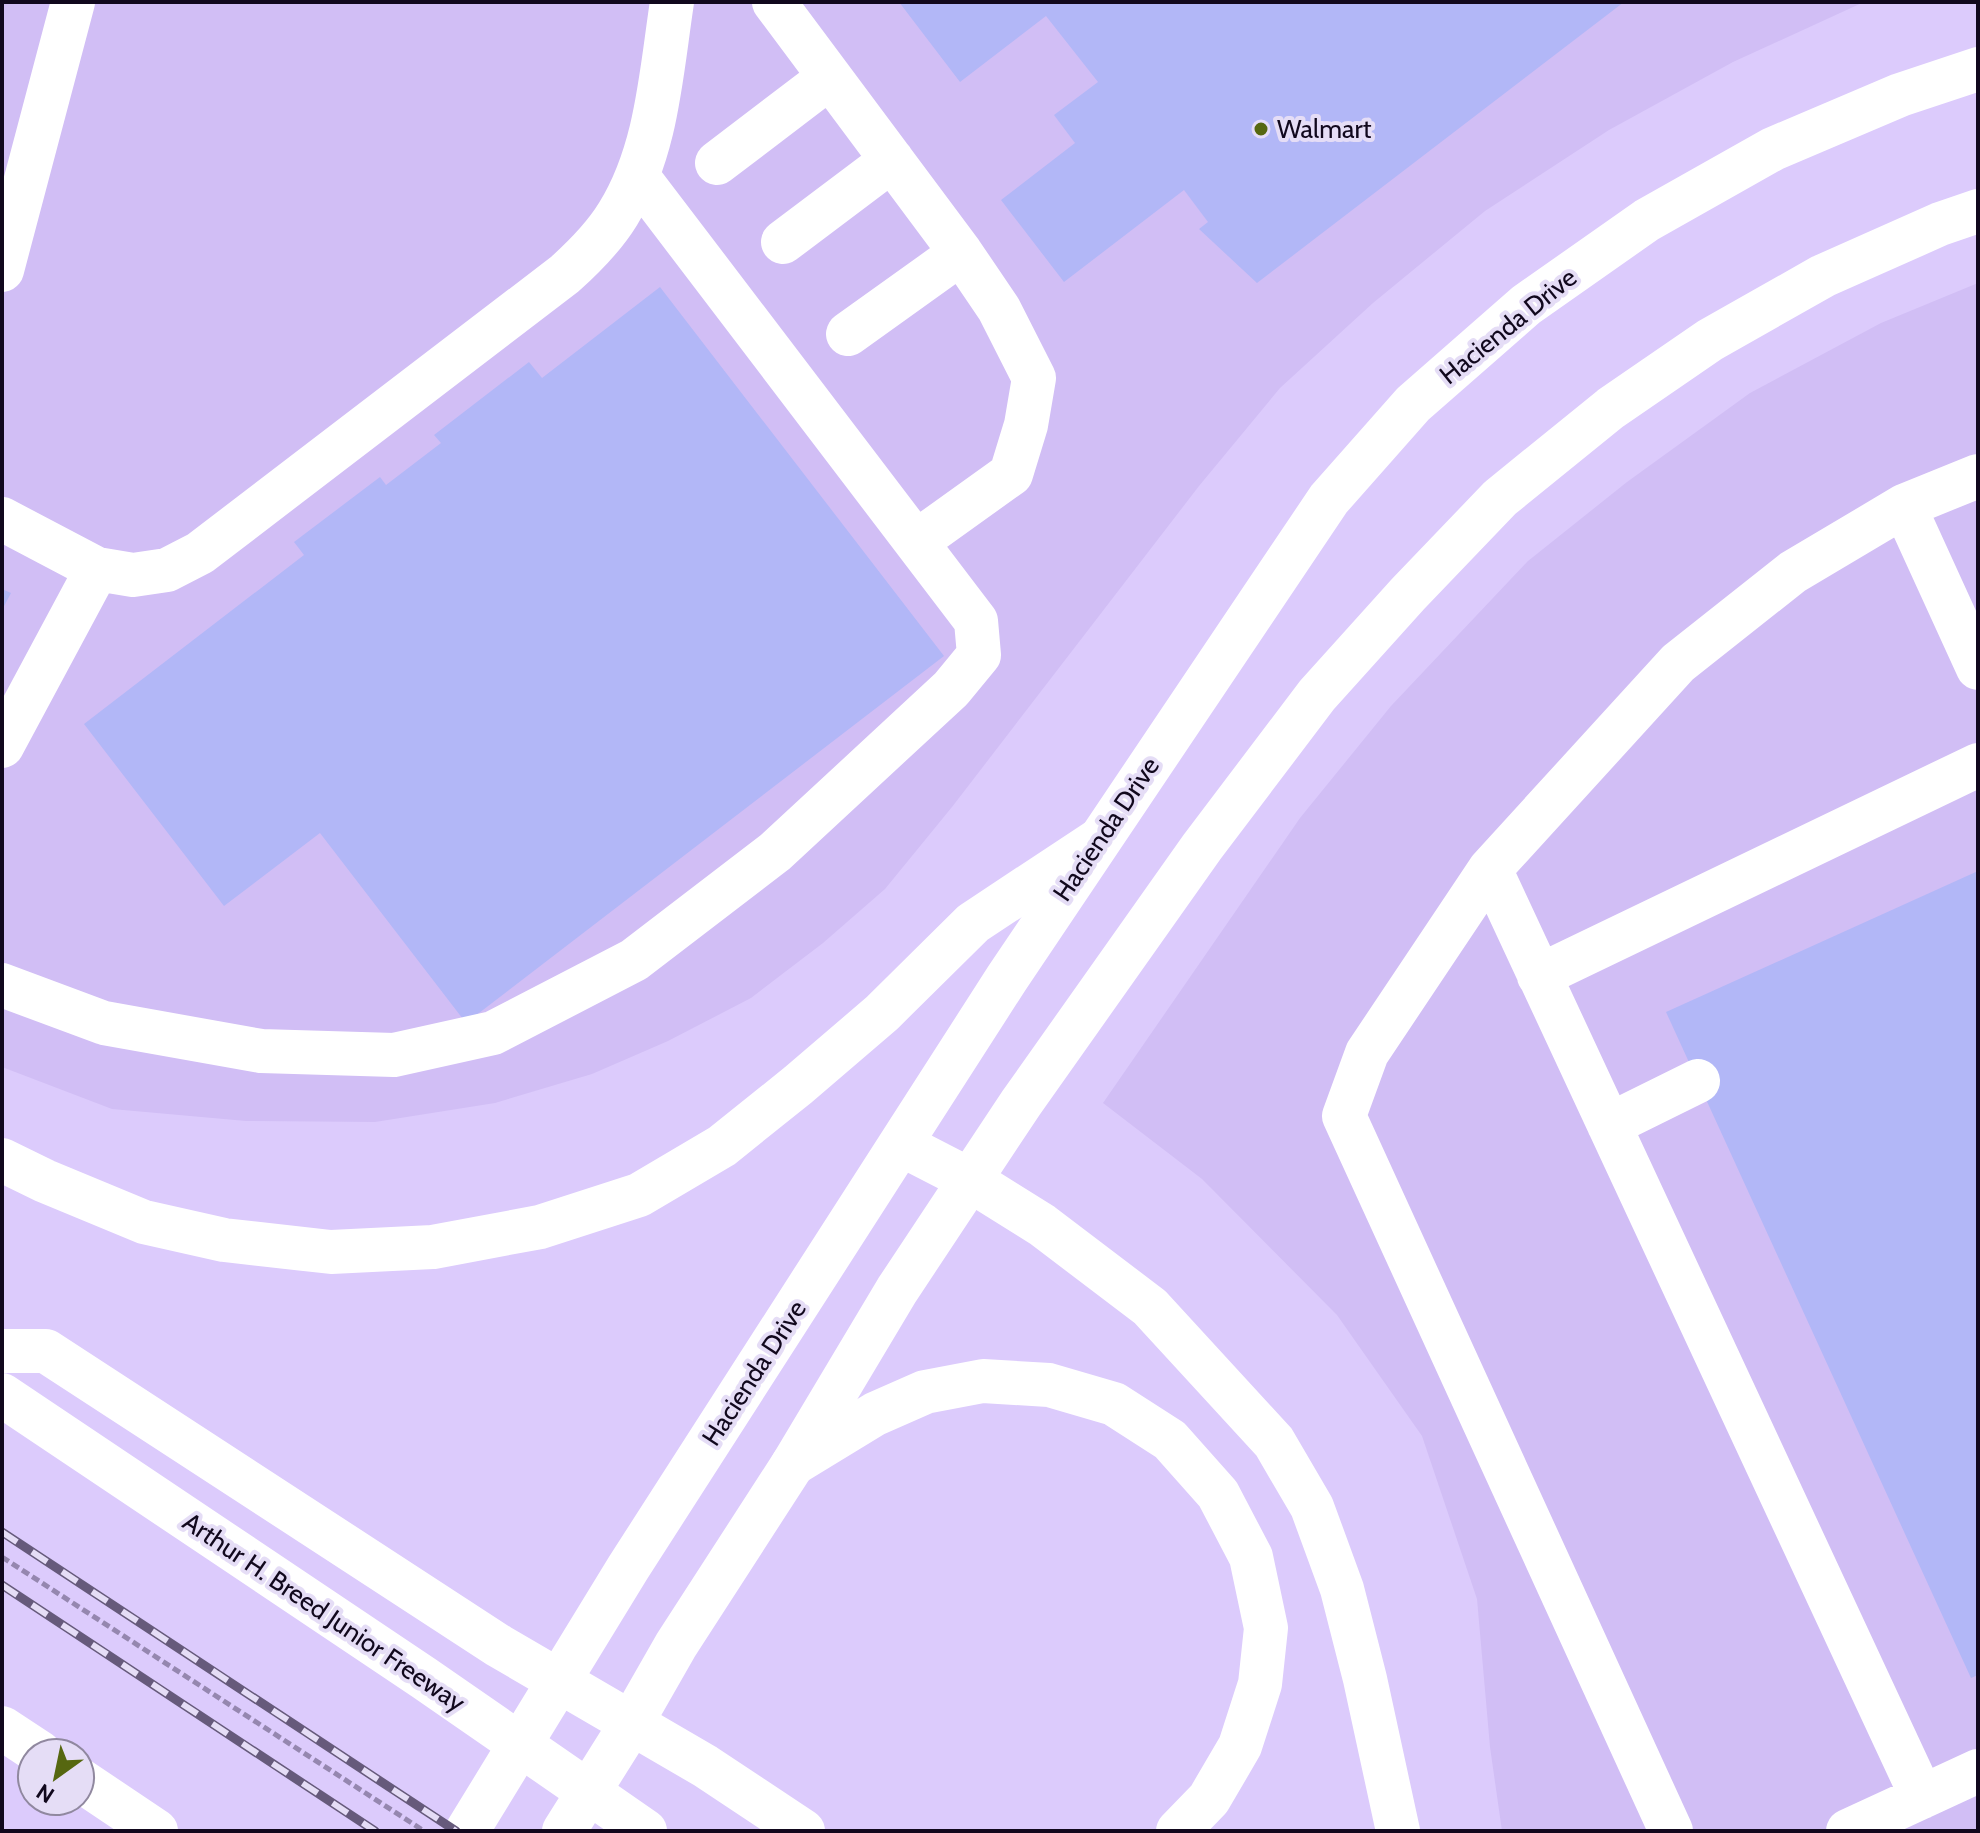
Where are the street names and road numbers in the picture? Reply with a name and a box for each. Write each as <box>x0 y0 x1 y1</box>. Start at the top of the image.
street label: Hacienda Drive <box>1433 261 1583 391</box>
street label: Hacienda Drive <box>1046 751 1166 907</box>
street label: Hacienda Drive <box>695 1294 813 1452</box>
street label: Arthur H. Breed Junior Freeway <box>177 1505 471 1719</box>

